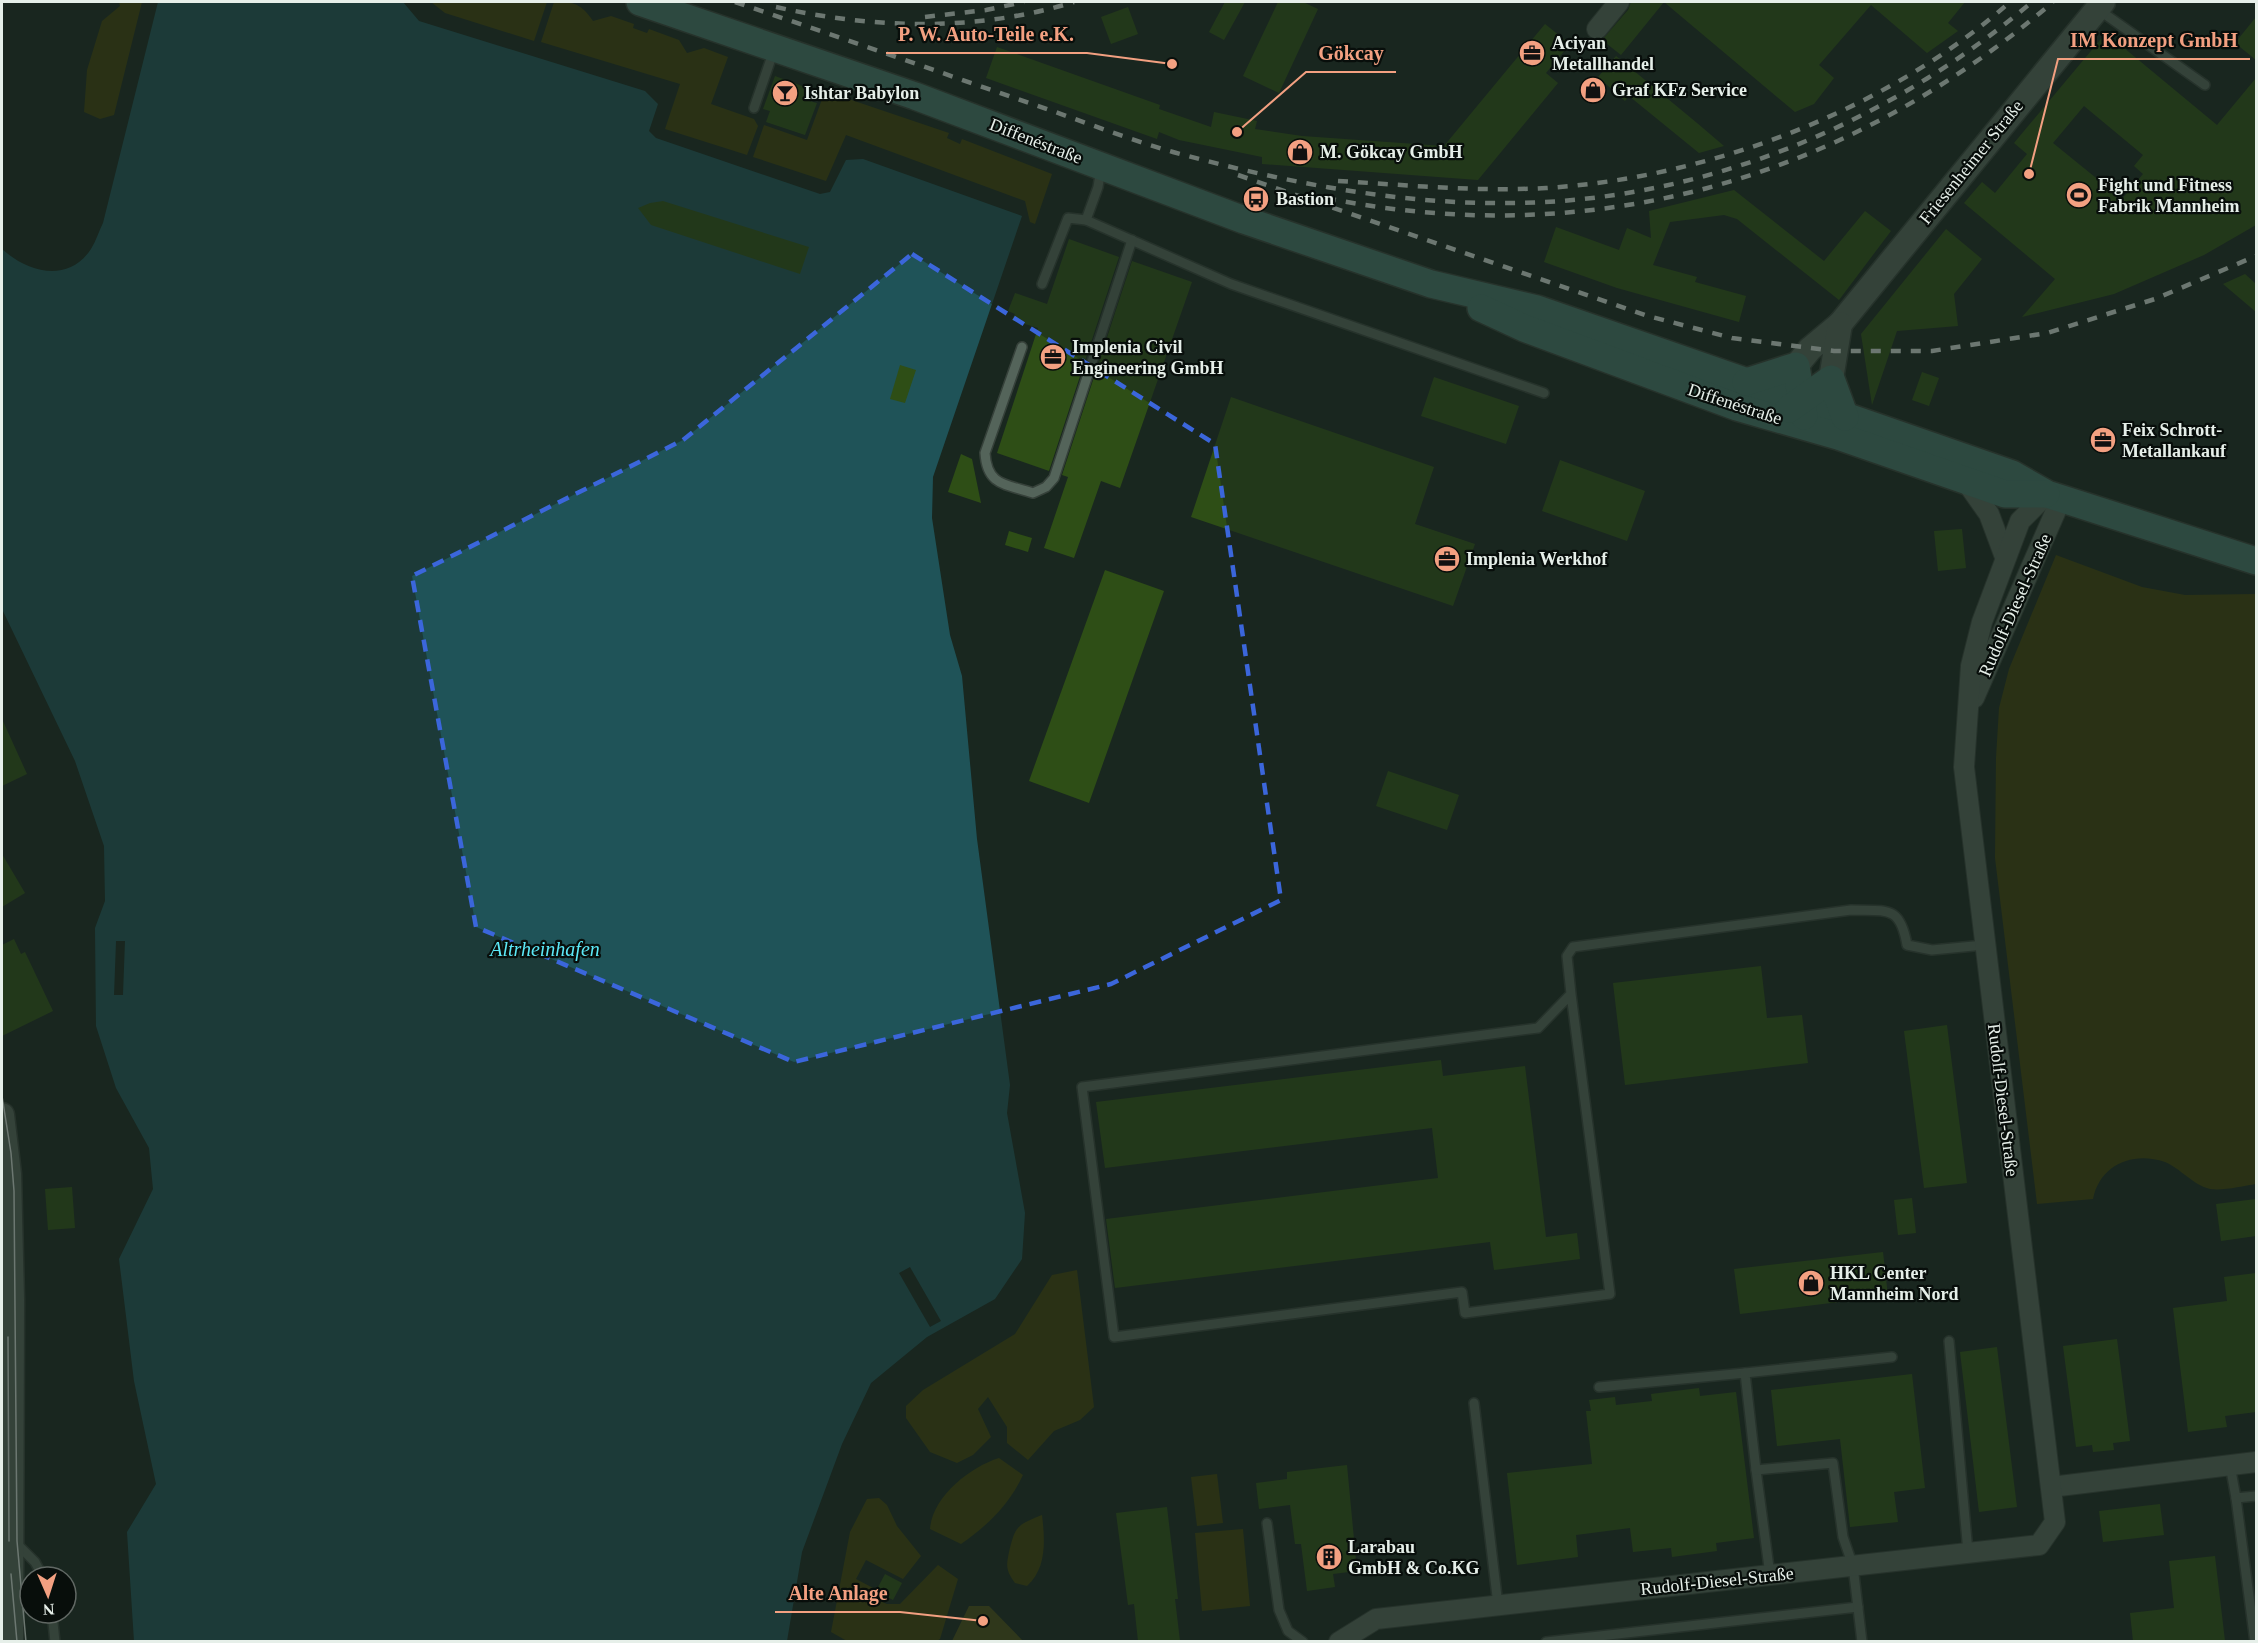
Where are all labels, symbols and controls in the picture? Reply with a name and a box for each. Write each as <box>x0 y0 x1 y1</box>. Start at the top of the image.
callout: P. W. Auto-Teile e.K. <box>886 15 1087 53</box>
callout: IM Konzept GmbH <box>2058 21 2250 59</box>
text: P. W. Auto-Teile e.K. <box>898 23 1074 45</box>
text: IM Konzept GmbH <box>2070 29 2238 52</box>
place label: Aciyan Metallhandel <box>1552 33 1654 74</box>
callout: Gökcay <box>1306 34 1396 72</box>
office icon: Aciyan Metallhandel <box>1517 38 1547 68</box>
text: Gökcay <box>1318 42 1384 65</box>
shop icon: Graf KFz Service <box>1578 75 1608 105</box>
bar icon: Ishtar Babylon <box>770 78 800 108</box>
place label: Graf KFz Service <box>1612 80 1747 100</box>
place label: Ishtar Babylon <box>804 83 919 103</box>
street label: Friesenheimer Straße <box>1915 96 2027 228</box>
street label: Diffenéstraße <box>987 114 1085 168</box>
shop icon: M. Gökcay GmbH <box>1285 137 1315 167</box>
place label: M. Gökcay GmbH <box>1320 142 1463 162</box>
place label: Fight und Fitness Fabrik Mannheim <box>2098 175 2240 216</box>
sports icon: Fight und Fitness Fabrik Mannheim <box>2064 180 2094 210</box>
bus stop icon: Bastion <box>1241 184 1271 214</box>
place label: Bastion <box>1276 189 1334 209</box>
place label: Implenia Civil Engineering GmbH <box>1072 337 1224 378</box>
office icon: Implenia Civil Engineering GmbH <box>1038 342 1068 372</box>
street label: Diffenéstraße <box>1685 379 1785 429</box>
place label: Feix Schrott- Metallankauf <box>2122 420 2227 461</box>
office icon: Feix Schrott- Metallankauf <box>2088 425 2118 455</box>
street label: Rudolf-Diesel-Straße <box>1975 531 2055 679</box>
office icon: Implenia Werkhof <box>1432 544 1462 574</box>
place label: Implenia Werkhof <box>1466 549 1608 569</box>
water label: Altrheinhafen <box>488 938 600 961</box>
street label: Rudolf-Diesel-Straße <box>1984 1022 2022 1178</box>
place label: HKL Center Mannheim Nord <box>1830 1263 1959 1304</box>
shop icon: HKL Center Mannheim Nord <box>1796 1268 1826 1298</box>
place label: Larabau GmbH & Co.KG <box>1348 1537 1480 1578</box>
building icon: Larabau GmbH & Co.KG <box>1314 1542 1344 1572</box>
street label: Rudolf-Diesel-Straße <box>1639 1563 1795 1599</box>
north arrow <box>18 1565 78 1625</box>
callout: Alte Anlage <box>775 1574 900 1612</box>
text: Alte Anlage <box>788 1582 888 1605</box>
text: N <box>42 1601 55 1618</box>

